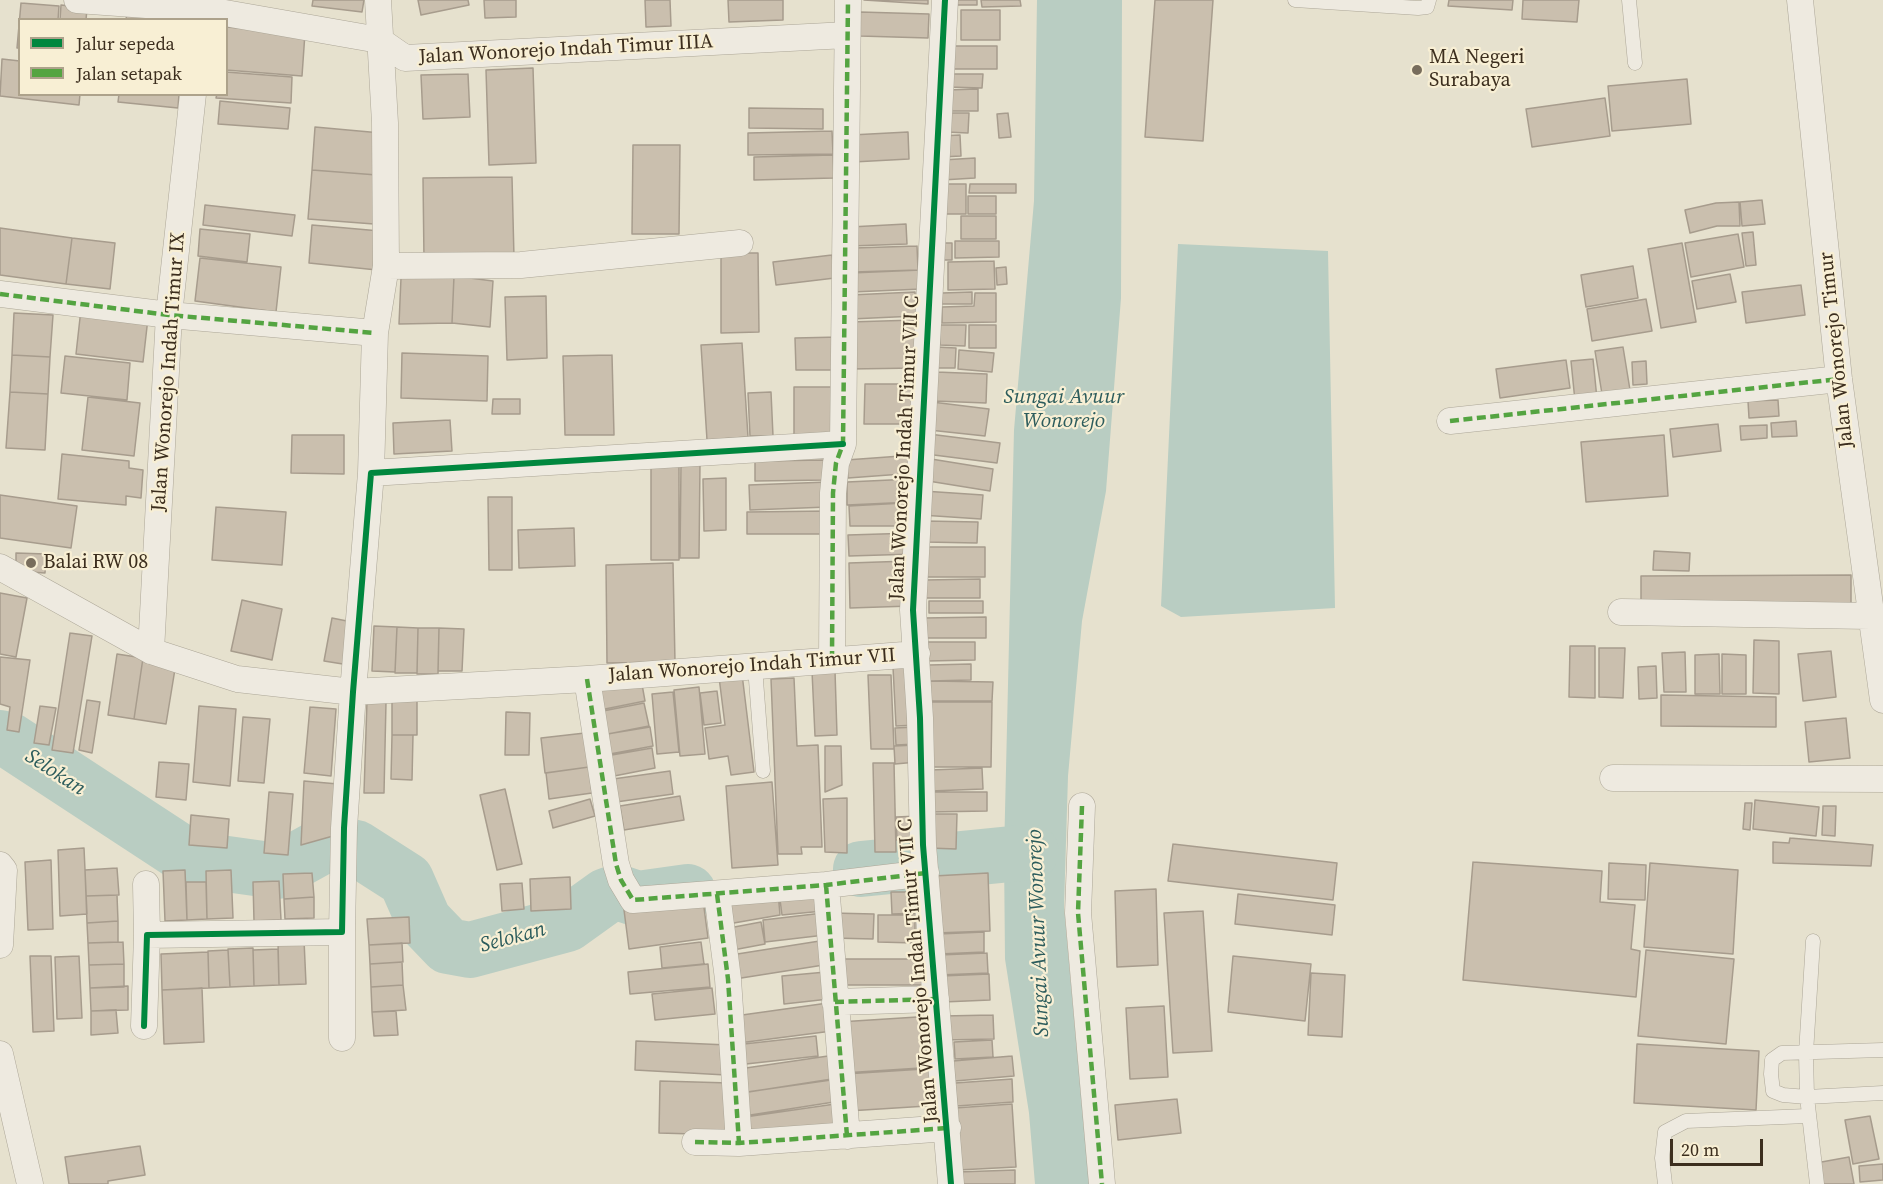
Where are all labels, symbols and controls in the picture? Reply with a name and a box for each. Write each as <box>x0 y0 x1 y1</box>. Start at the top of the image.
legend <box>18 18 228 96</box>
street label: Jalan Wonorejo Indah Timur IIIA <box>418 30 714 70</box>
text: Jalur sepeda <box>76 31 175 56</box>
place label: MA Negeri Surabaya <box>1429 46 1524 93</box>
text: Jalan setapak <box>76 61 182 86</box>
marker: MA Negeri Surabaya <box>1410 63 1424 77</box>
street label: Jalan Wonorejo Indah Timur IX <box>147 232 191 512</box>
street label: Jalan Wonorejo Timur <box>1815 251 1859 449</box>
street label: Jalan Wonorejo Indah Timur VII C <box>885 295 925 601</box>
water label: Sungai Avuur Wonorejo <box>1003 385 1125 435</box>
place label: Balai RW 08 <box>43 551 148 575</box>
marker: Balai RW 08 <box>24 556 38 570</box>
street label: Jalan Wonorejo Indah Timur VII <box>608 644 896 688</box>
water label: Selokan <box>20 744 90 802</box>
street label: Jalan Wonorejo Indah Timur VII C <box>894 818 944 1124</box>
water label: Sungai Avuur Wonorejo <box>1023 829 1055 1037</box>
water label: Selokan <box>477 917 549 959</box>
scale bar <box>1673 1127 1766 1165</box>
text: 20 m <box>1681 1137 1719 1162</box>

